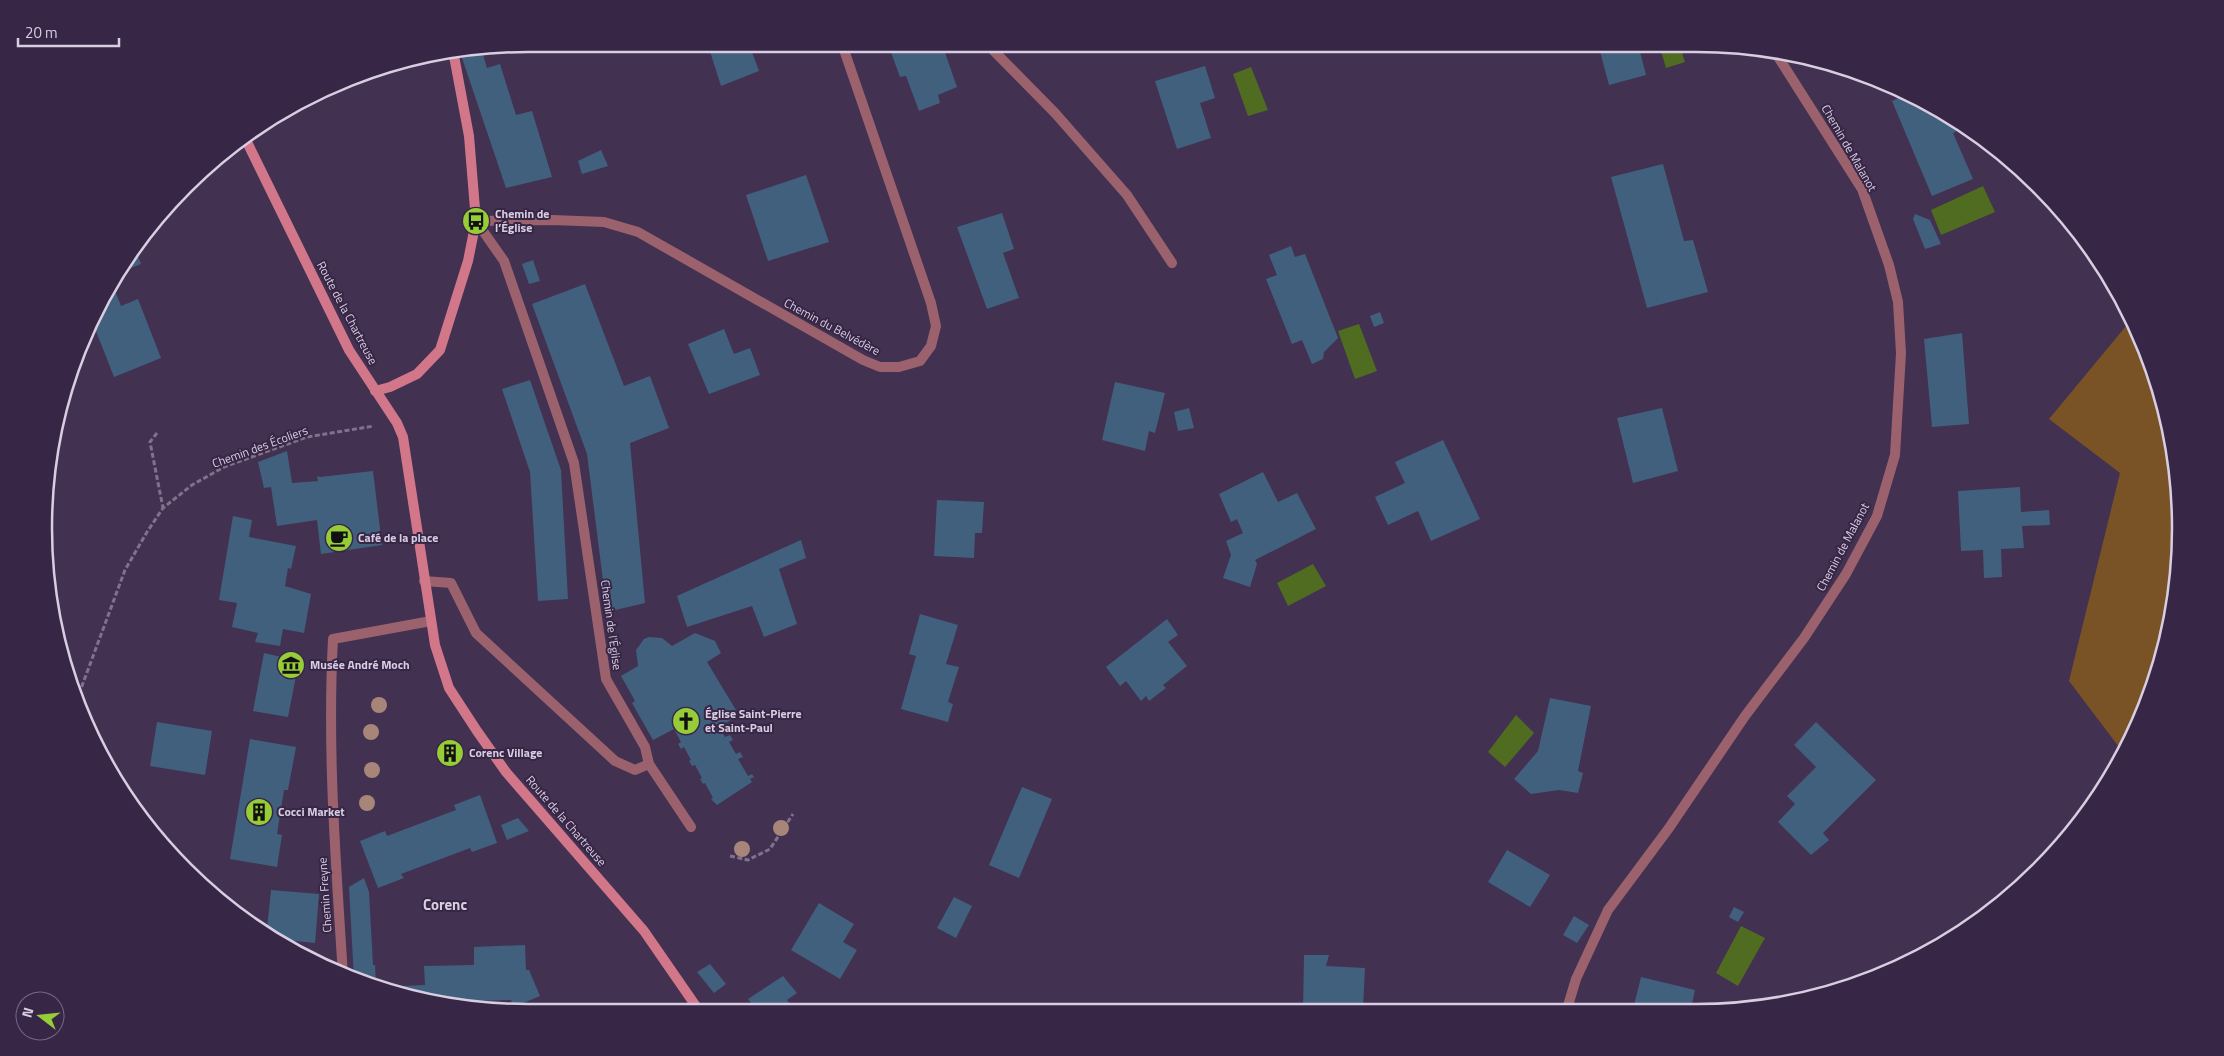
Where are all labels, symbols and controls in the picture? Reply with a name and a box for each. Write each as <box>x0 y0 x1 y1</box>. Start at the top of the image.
scale bar <box>18 15 119 47</box>
text: 20 m <box>25 21 58 44</box>
street label: Chemin de Malanot <box>1817 101 1882 195</box>
place label: Chemin de l’Église <box>495 204 549 237</box>
bus stop icon: Chemin de l’Église <box>461 206 491 236</box>
street label: Route de la Chartreuse <box>312 258 383 368</box>
street label: Chemin du Belvédère <box>781 293 884 360</box>
street label: Chemin des Écoliers <box>209 420 311 473</box>
street label: Chemin de Malanot <box>1811 499 1874 594</box>
cafe icon: Café de la place <box>324 523 354 553</box>
place label: Café de la place <box>358 528 438 547</box>
street label: Chemin de l'Église <box>596 579 627 671</box>
museum icon: Musée André Moch <box>276 650 306 680</box>
place label: Musée André Moch <box>310 655 410 674</box>
place label: Église Saint-Pierre et Saint-Paul <box>705 704 802 737</box>
church icon: Église Saint-Pierre et Saint-Paul <box>671 706 701 736</box>
building icon: Corenc Village <box>435 738 465 768</box>
place label: Corenc Village <box>469 743 543 762</box>
street label: Route de la Chartreuse <box>522 771 611 870</box>
building icon: Cocci Market <box>244 797 274 827</box>
place label: Cocci Market <box>278 802 345 821</box>
street label: Chemin Freyne <box>312 857 337 933</box>
district label: Corenc <box>423 893 467 916</box>
north arrow <box>15 991 65 1041</box>
text: N <box>16 1005 38 1020</box>

